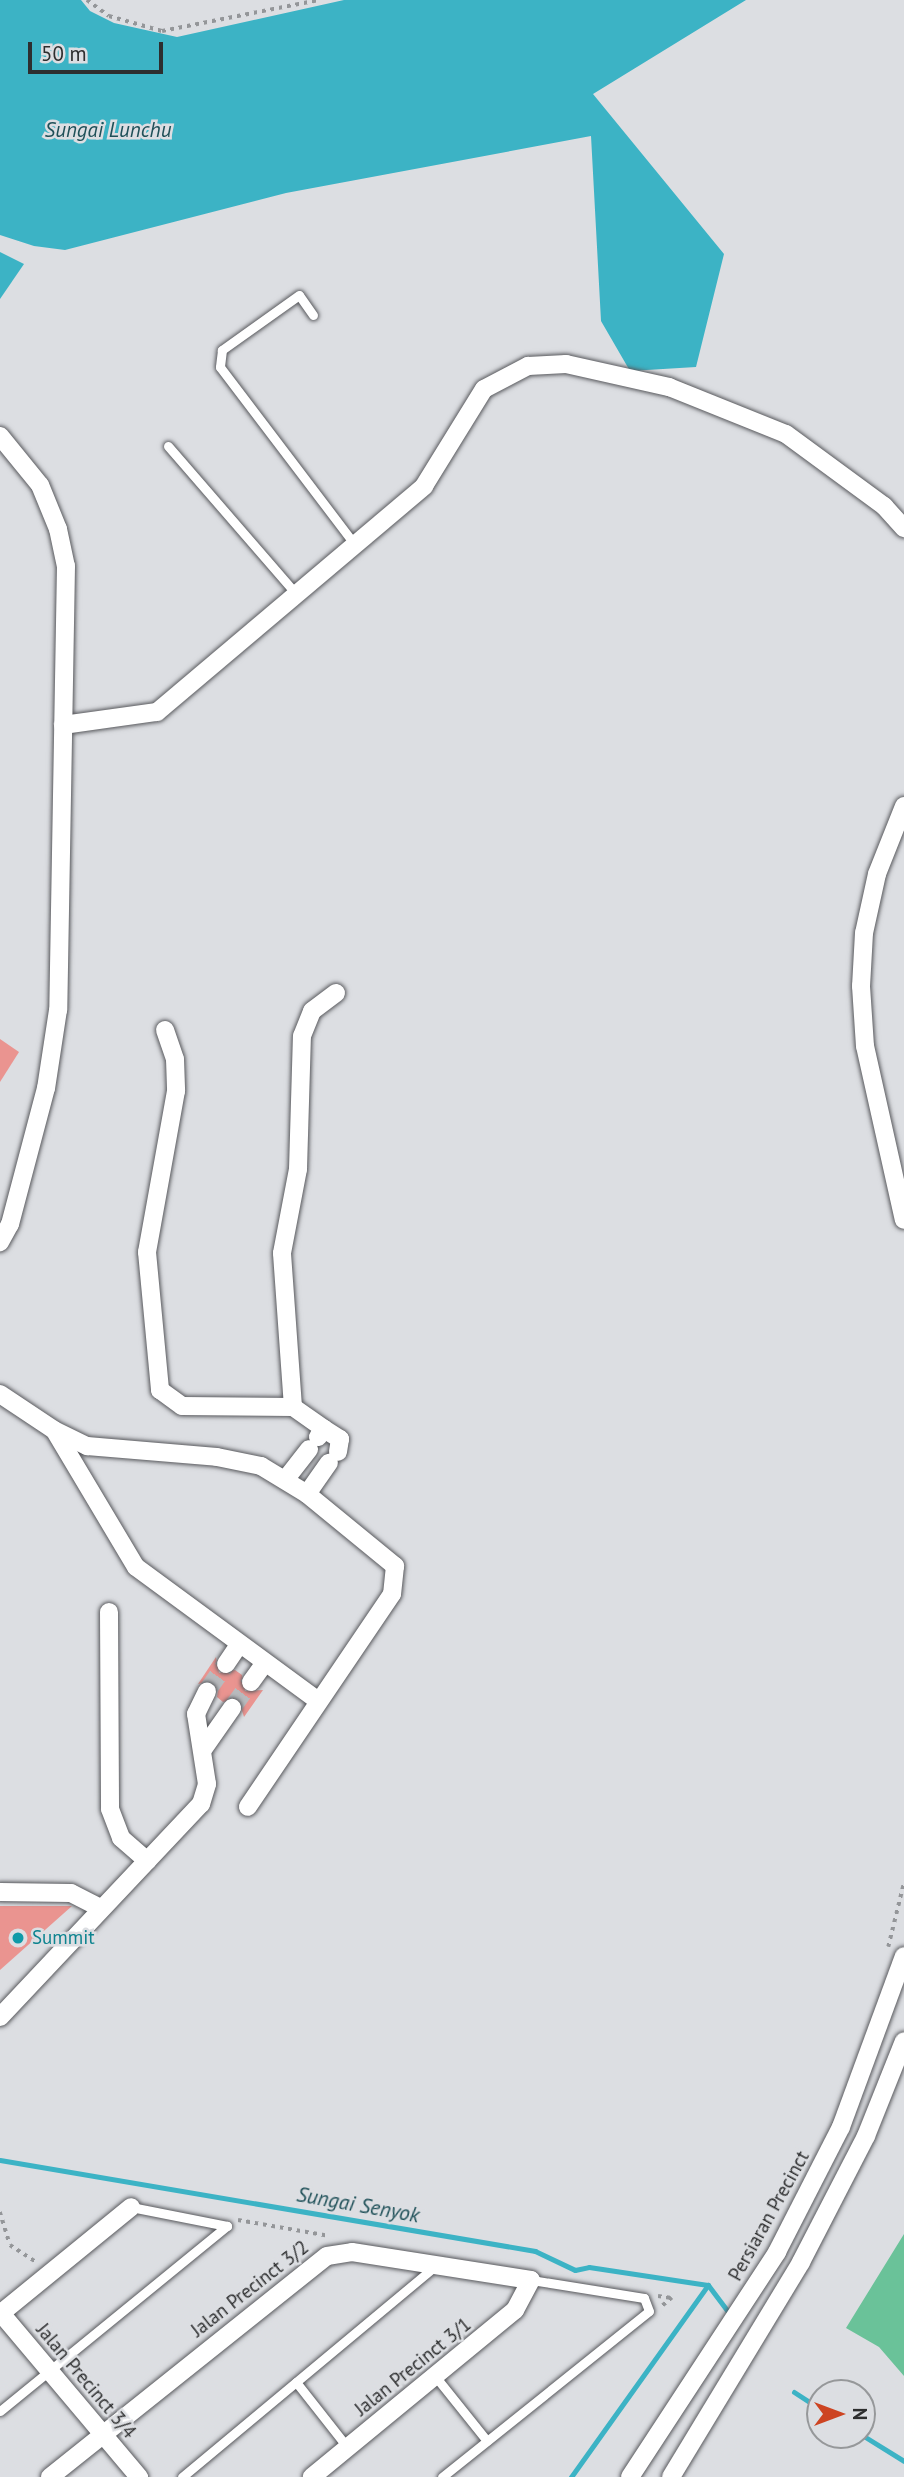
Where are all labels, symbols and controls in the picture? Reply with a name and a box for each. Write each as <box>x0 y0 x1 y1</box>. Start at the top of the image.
scale bar <box>32 28 166 72</box>
text: 50 m <box>41 40 87 67</box>
water label: Sungai Lunchu <box>45 117 171 143</box>
place label: Summit <box>32 1927 95 1949</box>
marker: Summit <box>10 1930 26 1946</box>
street label: Persiaran Precinct <box>724 2147 814 2285</box>
water label: Sungai Senyok <box>295 2182 421 2228</box>
street label: Jalan Precinct 3/2 <box>187 2236 313 2342</box>
street label: Jalan Precinct 3/1 <box>350 2313 476 2421</box>
street label: Jalan Precinct 3/4 <box>31 2319 141 2443</box>
north arrow <box>806 2379 876 2449</box>
text: N <box>848 2408 872 2420</box>

